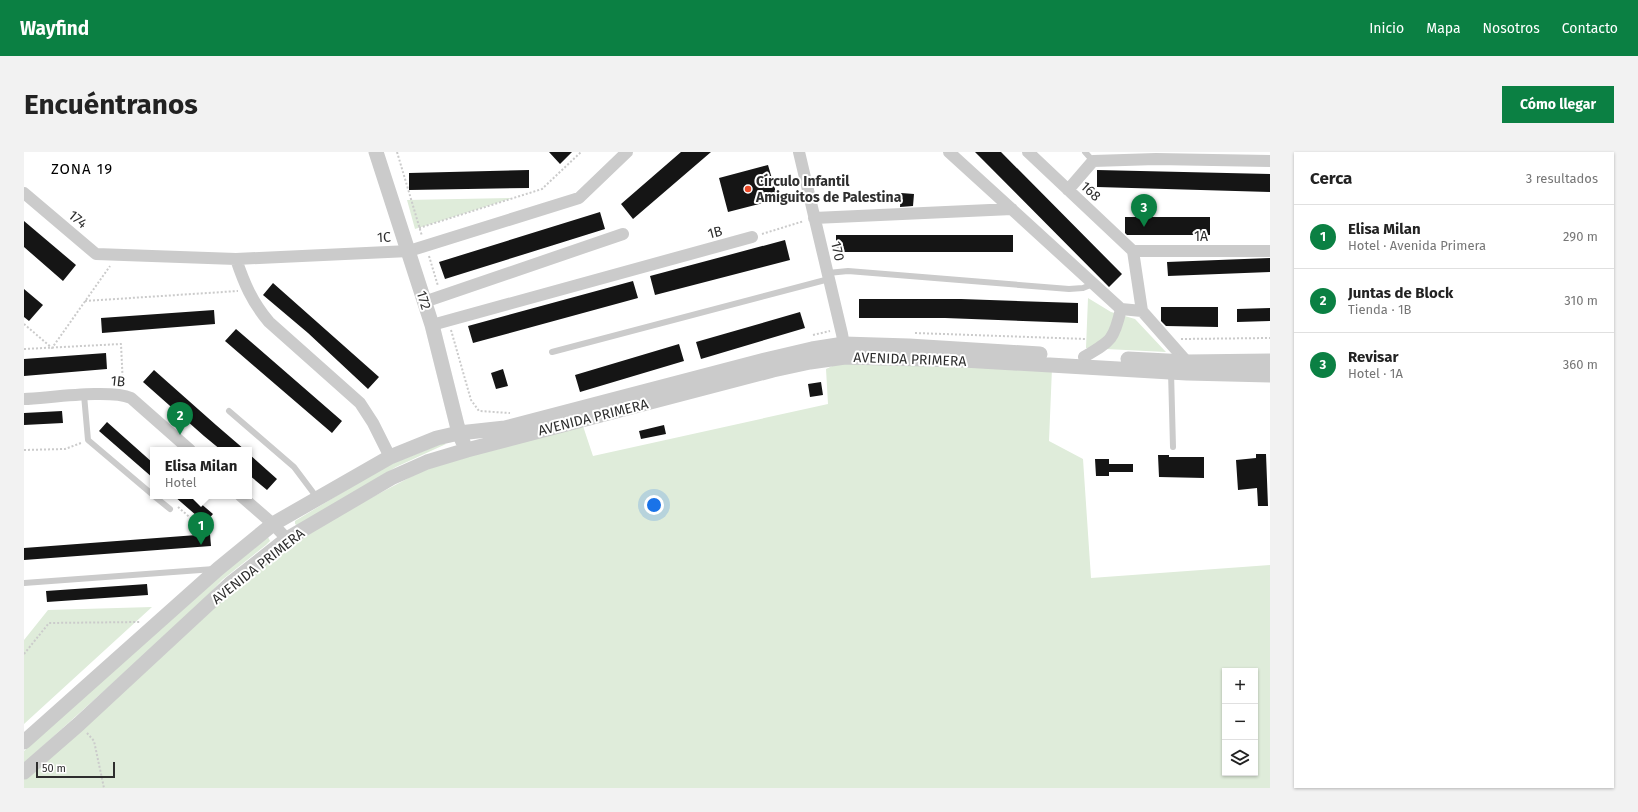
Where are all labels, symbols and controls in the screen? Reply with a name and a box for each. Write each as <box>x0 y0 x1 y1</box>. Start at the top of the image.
text: Wayfind <box>20 17 89 40</box>
text: Inicio <box>1369 20 1404 37</box>
text: Mapa <box>1426 20 1461 37</box>
text: Nosotros <box>1483 20 1540 37</box>
text: Contacto <box>1562 20 1618 37</box>
button: Cómo llegar <box>1502 86 1614 123</box>
text: Encuéntranos <box>24 88 198 121</box>
district label: ZONA 19 <box>51 160 113 178</box>
text: Cerca <box>1310 168 1352 189</box>
text: 3 resultados <box>1526 171 1598 186</box>
place label: Círculo Infantil Amiguitos de Palestina <box>755 173 902 206</box>
street label: 168 <box>1077 178 1104 205</box>
marker: Círculo Infantil Amiguitos de Palestina <box>743 184 753 194</box>
pin: 3 <box>1131 194 1157 227</box>
street label: 174 <box>65 207 91 232</box>
text: Elisa Milan <box>1348 220 1421 238</box>
street label: 1B <box>706 222 724 243</box>
street label: 1A <box>1194 228 1208 245</box>
street label: 1C <box>377 229 392 246</box>
text: 1 <box>1320 229 1326 244</box>
text: 290 m <box>1563 229 1598 244</box>
text: Hotel · Avenida Primera <box>1348 238 1486 253</box>
street label: 170 <box>827 239 848 263</box>
text: Juntas de Block <box>1348 284 1453 302</box>
street label: 172 <box>413 289 434 312</box>
text: 2 <box>1320 293 1326 308</box>
text: 310 m <box>1564 293 1598 308</box>
text: Tienda · 1B <box>1348 302 1411 317</box>
text: Revisar <box>1348 348 1398 366</box>
street label: AVENIDA PRIMERA <box>853 349 967 370</box>
text: 3 <box>1320 357 1326 372</box>
text: 360 m <box>1563 357 1598 372</box>
text: Hotel · 1A <box>1348 366 1403 381</box>
street label: 1B <box>110 372 126 391</box>
street label: AVENIDA PRIMERA <box>536 396 650 439</box>
pin: 2 <box>167 402 193 435</box>
popup <box>150 447 252 499</box>
text: Elisa Milan <box>165 457 237 475</box>
text: Hotel <box>165 475 197 490</box>
your location <box>644 495 664 515</box>
pin: 1 <box>188 512 214 545</box>
street label: AVENIDA PRIMERA <box>209 525 308 608</box>
map controls <box>1222 668 1258 776</box>
button: + <box>1222 668 1258 704</box>
button: − <box>1222 704 1258 740</box>
button: layers <box>1222 740 1258 776</box>
scale bar <box>36 760 115 779</box>
text: 50 m <box>42 762 66 775</box>

